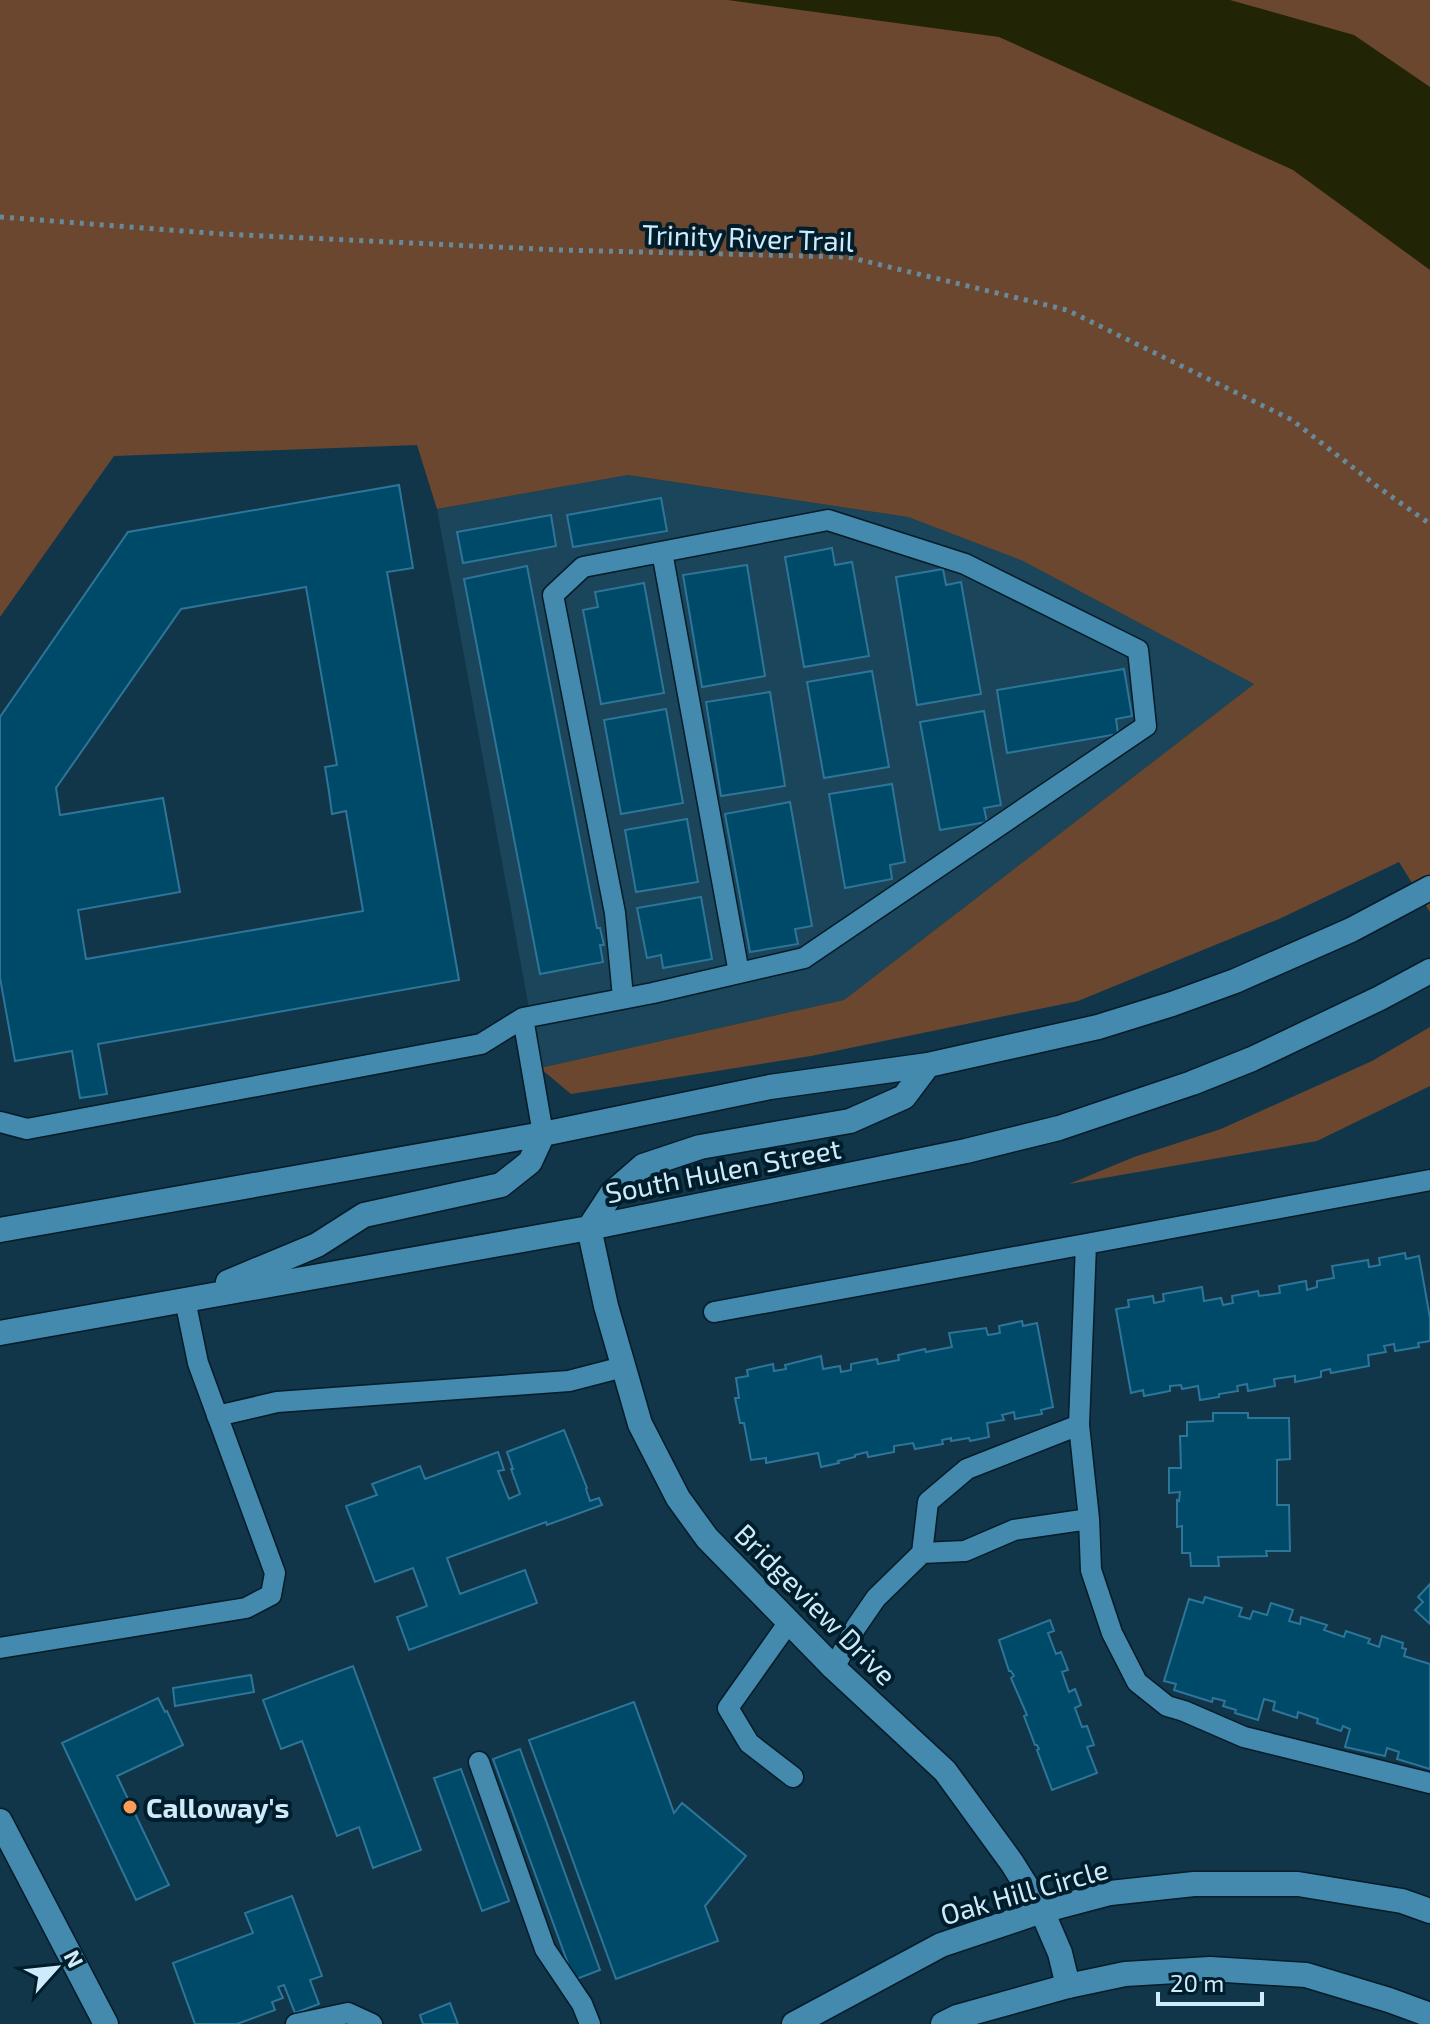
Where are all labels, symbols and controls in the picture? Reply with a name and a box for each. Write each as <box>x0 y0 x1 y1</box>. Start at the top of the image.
street label: Trinity River Trail <box>642 216 855 258</box>
street label: South Hulen Street <box>602 1131 844 1209</box>
street label: Bridgeview Drive <box>728 1516 904 1692</box>
place label: Calloway's <box>146 1790 289 1824</box>
marker: Calloway's <box>121 1798 139 1816</box>
street label: Oak Hill Circle <box>936 1851 1112 1931</box>
north arrow <box>16 1928 96 2008</box>
text: N <box>60 1945 90 1971</box>
scale bar <box>1158 1956 1262 2006</box>
text: 20 m <box>1170 1968 1224 1997</box>

